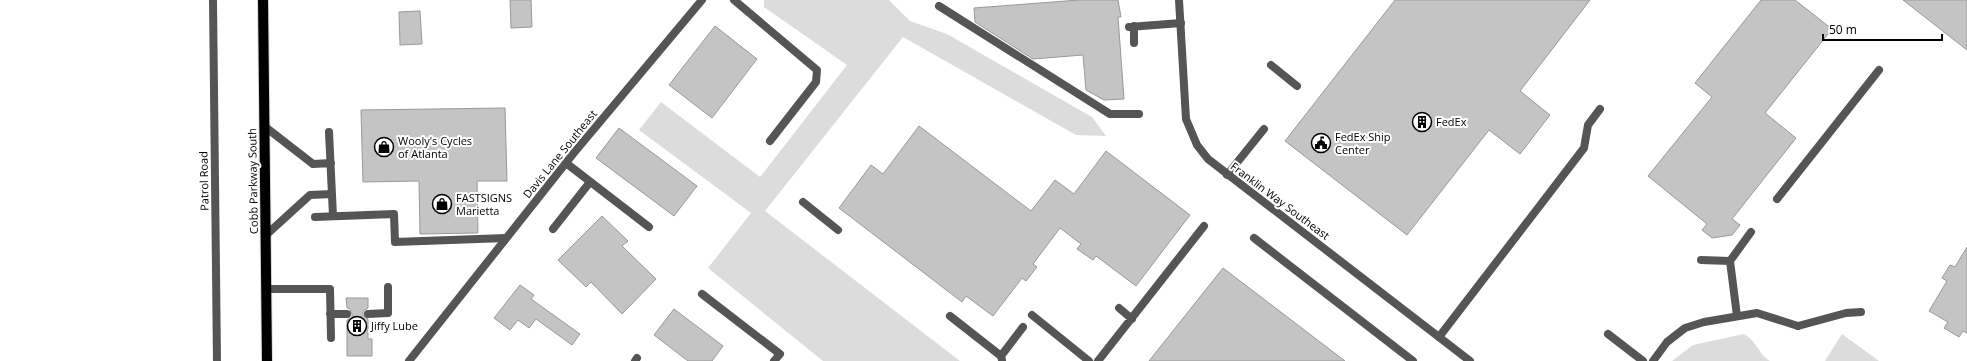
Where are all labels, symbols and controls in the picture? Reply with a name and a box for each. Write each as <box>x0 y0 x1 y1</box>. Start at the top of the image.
scale bar <box>1823 16 1942 42</box>
text: 50 m <box>1829 21 1857 38</box>
street label: Davis Lane Southeast <box>519 106 600 201</box>
building icon: FedEx <box>1411 111 1433 133</box>
place label: FedEx <box>1436 114 1467 129</box>
street label: Cobb Parkway South <box>244 128 261 234</box>
place label: FedEx Ship Center <box>1335 129 1391 157</box>
public building icon: FedEx Ship Center <box>1310 132 1332 154</box>
place label: Wooly's Cycles of Atlanta <box>398 133 472 161</box>
shop icon: Wooly's Cycles of Atlanta <box>373 136 395 158</box>
street label: Patrol Road <box>195 151 212 211</box>
street label: Franklin Way Southeast <box>1228 158 1333 243</box>
place label: FASTSIGNS Marietta <box>456 190 512 218</box>
shop icon: FASTSIGNS Marietta <box>431 193 453 215</box>
building icon: Jiffy Lube <box>346 315 368 337</box>
place label: Jiffy Lube <box>370 318 418 333</box>

